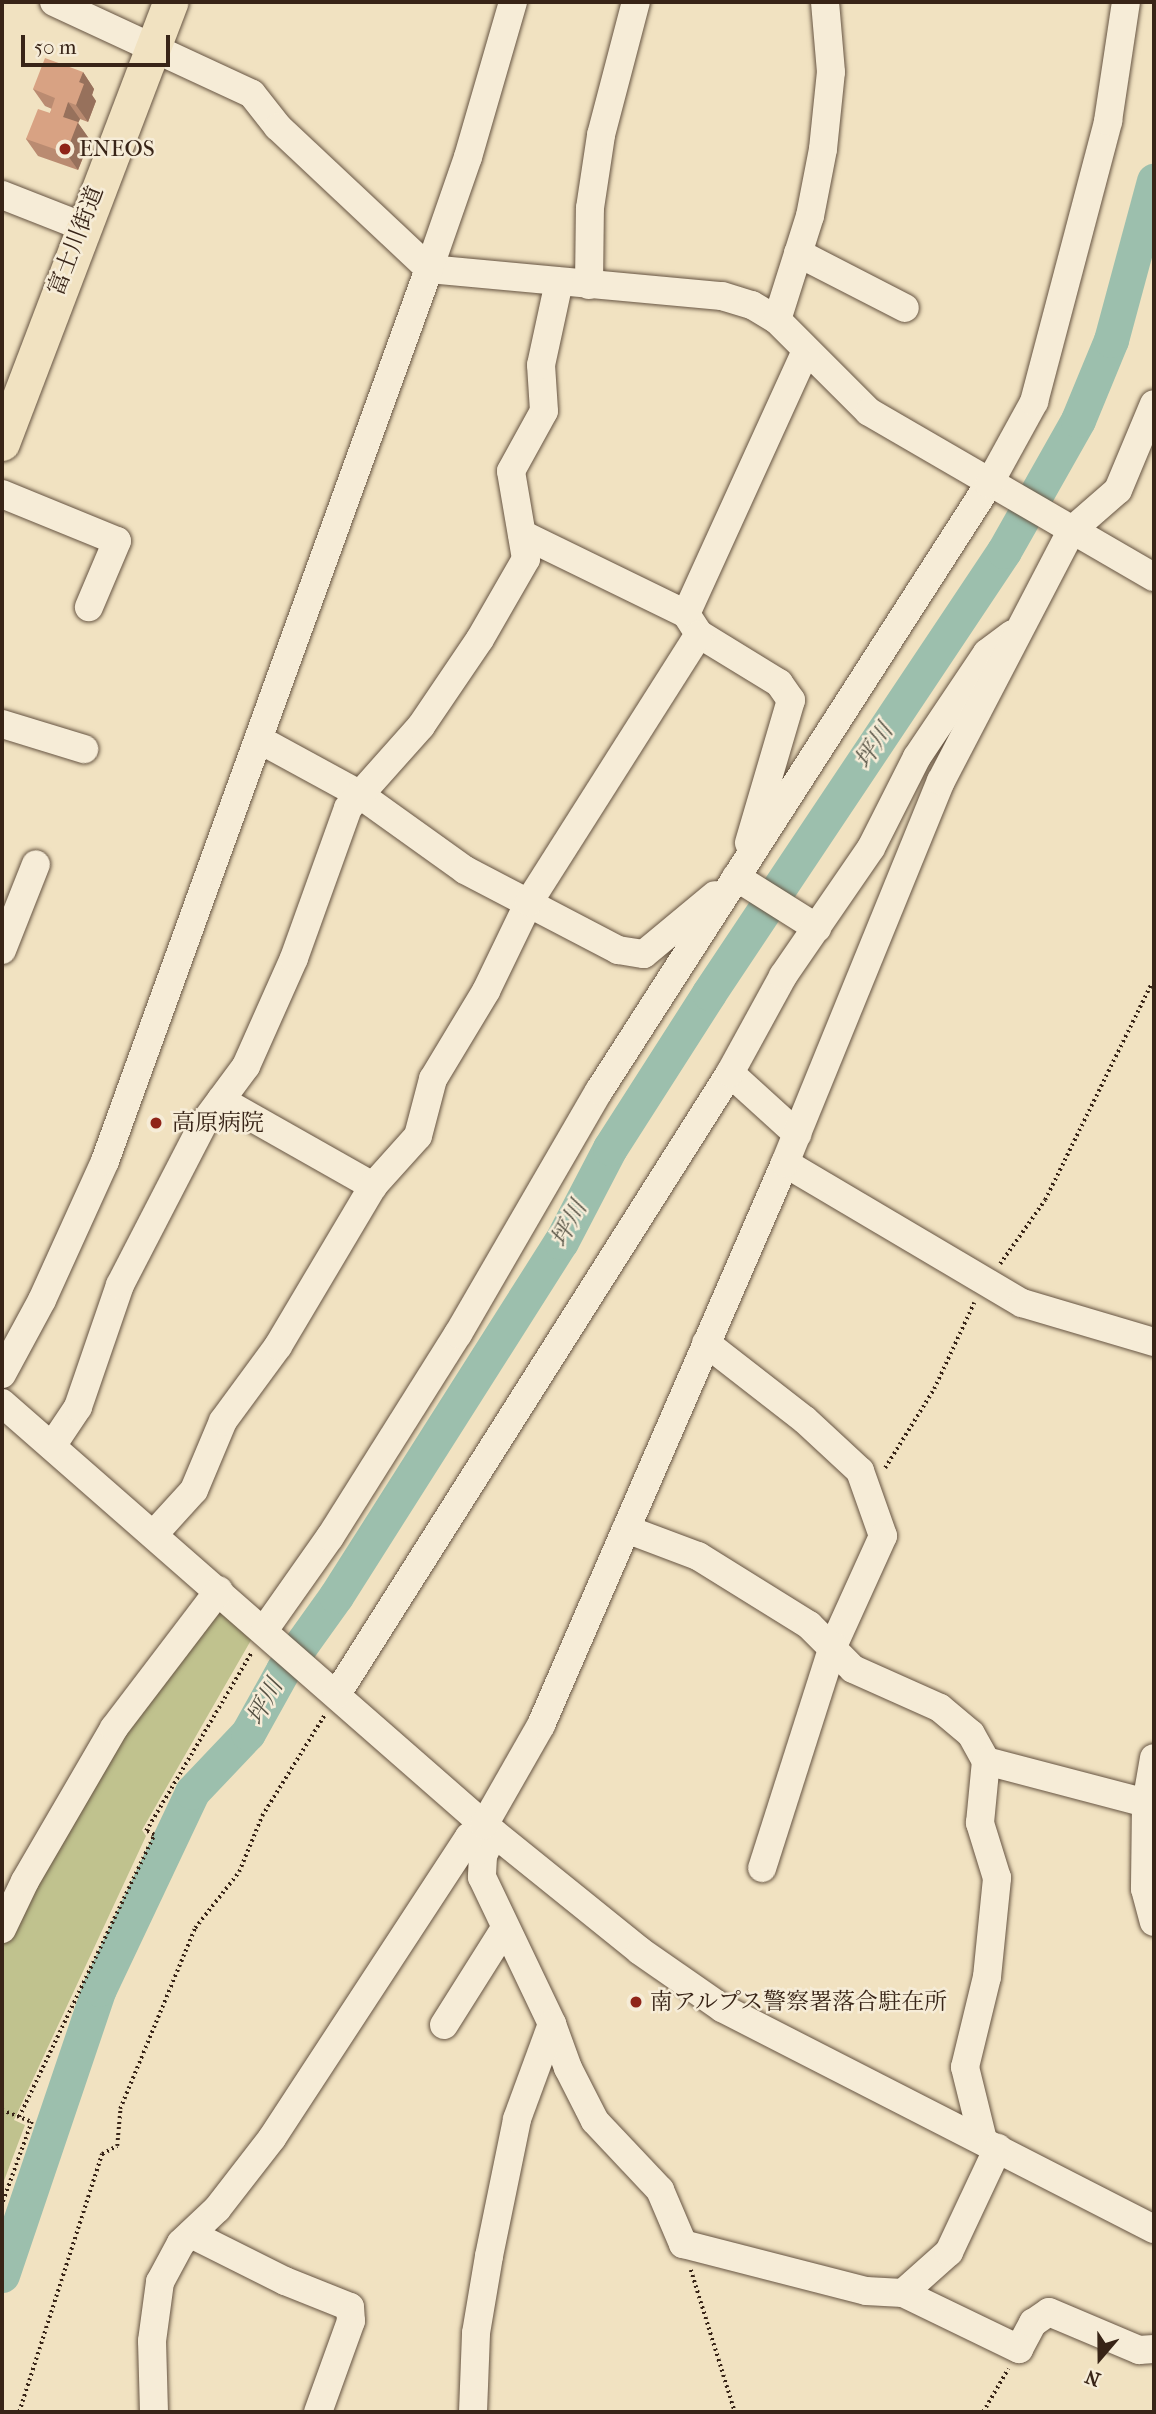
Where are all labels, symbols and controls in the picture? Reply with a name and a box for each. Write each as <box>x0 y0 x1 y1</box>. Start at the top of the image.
scale bar <box>24 21 173 65</box>
text: 50 m <box>34 35 77 59</box>
place label: ENEOS <box>79 135 155 163</box>
marker: ENEOS <box>57 141 73 157</box>
street label: 富士川街道 <box>43 182 109 300</box>
water label: 坪川 <box>849 718 899 774</box>
place label: 高原病院 <box>172 1109 264 1137</box>
marker: 高原病院 <box>146 1113 166 1133</box>
water label: 坪川 <box>545 1196 593 1252</box>
water label: 坪川 <box>241 1674 289 1730</box>
place label: 南アルプス警察署落合駐在所 <box>650 1988 949 2016</box>
marker: 南アルプス警察署落合駐在所 <box>628 1994 644 2010</box>
north arrow <box>1065 2323 1135 2393</box>
text: N <box>1082 2365 1103 2391</box>

